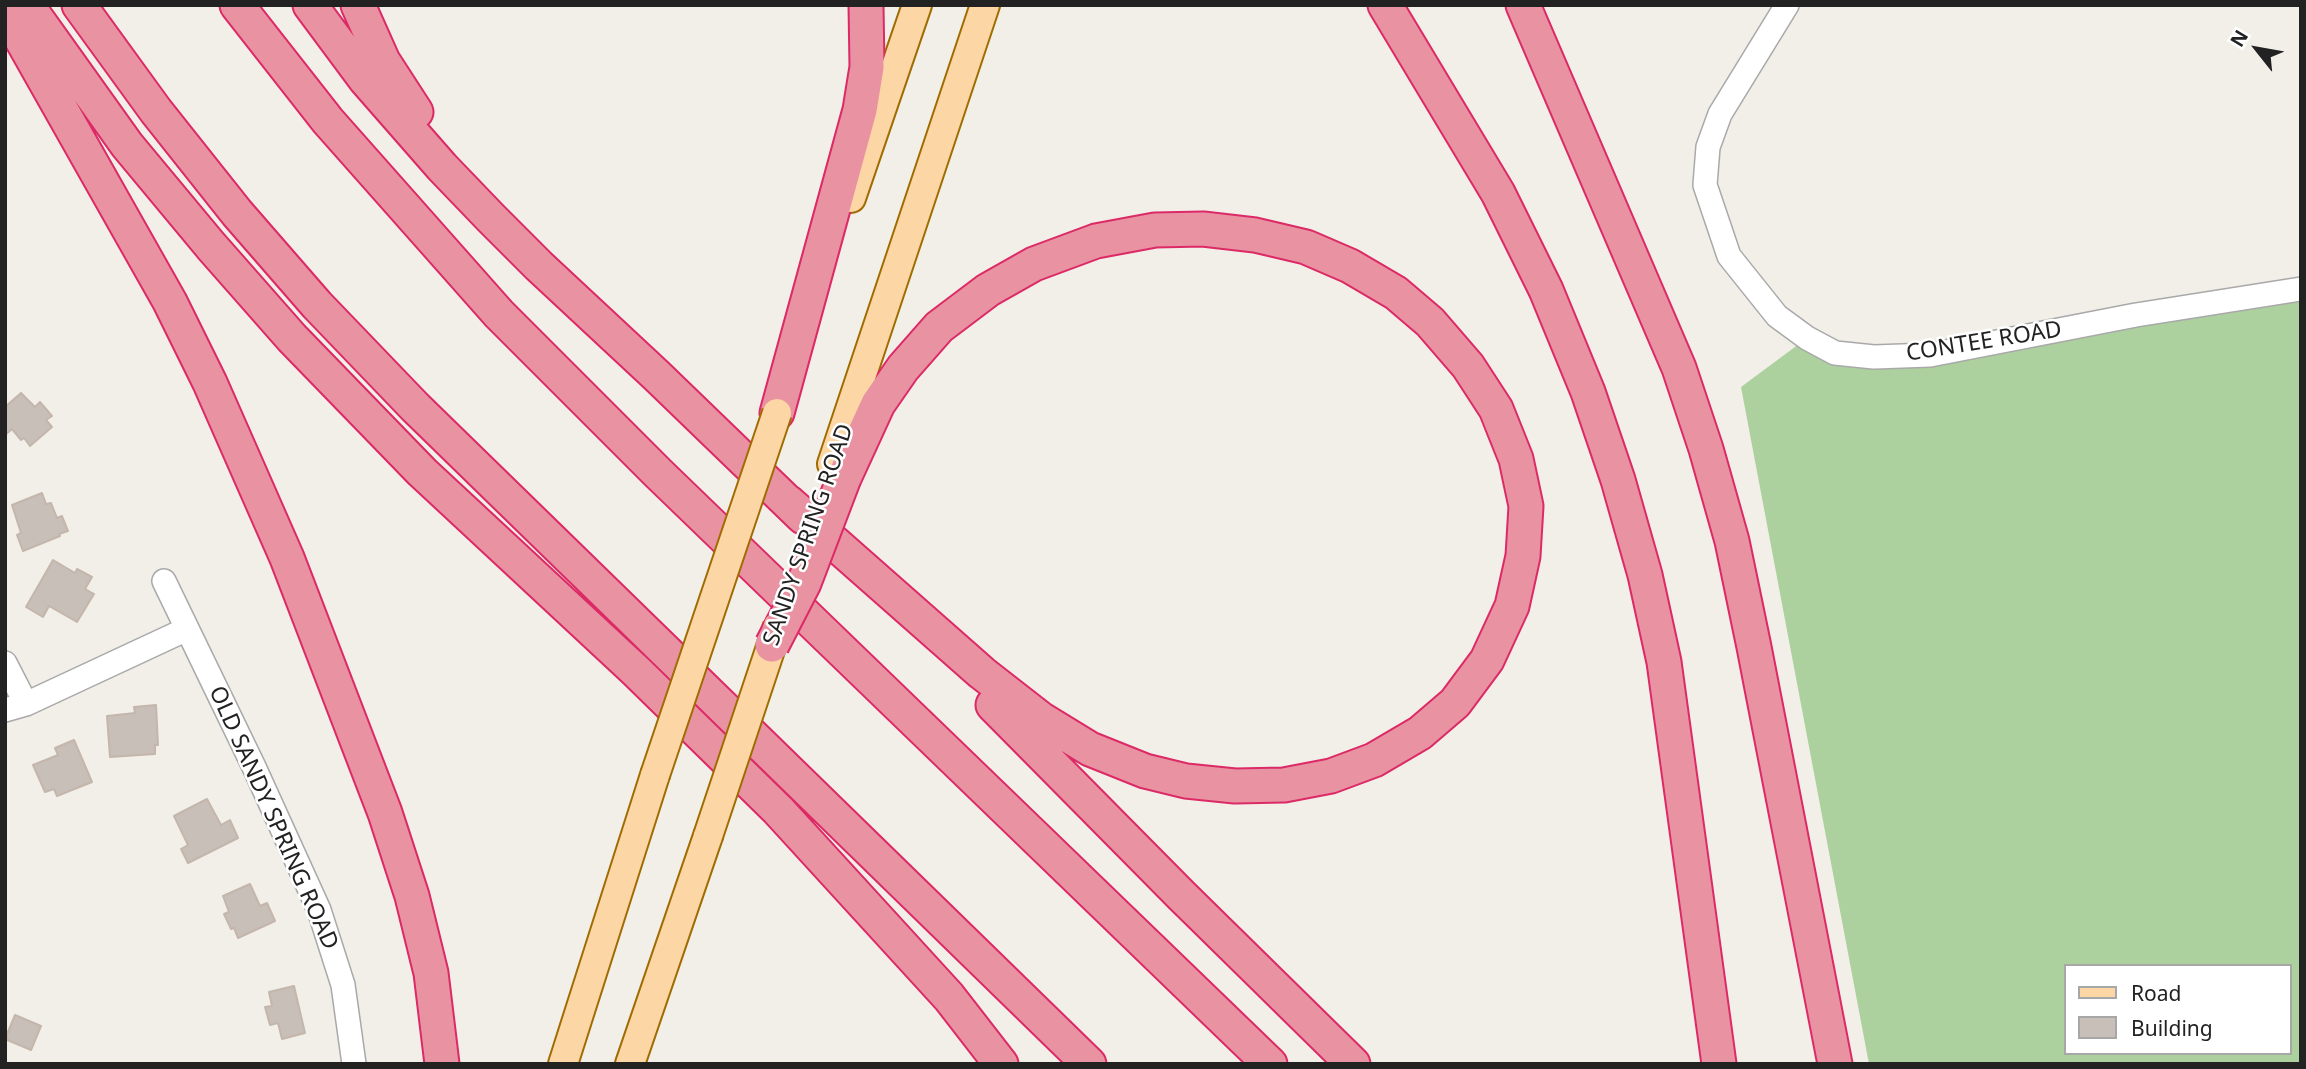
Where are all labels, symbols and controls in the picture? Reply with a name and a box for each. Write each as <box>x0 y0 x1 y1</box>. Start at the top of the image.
north arrow <box>2222 14 2292 84</box>
text: N <box>2224 25 2254 52</box>
street label: CONTEE ROAD <box>1904 316 2064 368</box>
street label: SANDY SPRING ROAD <box>758 421 860 649</box>
street label: OLD SANDY SPRING ROAD <box>202 682 344 954</box>
legend <box>2064 964 2292 1055</box>
text: Road <box>2131 979 2181 1007</box>
text: Building <box>2131 1014 2213 1042</box>

